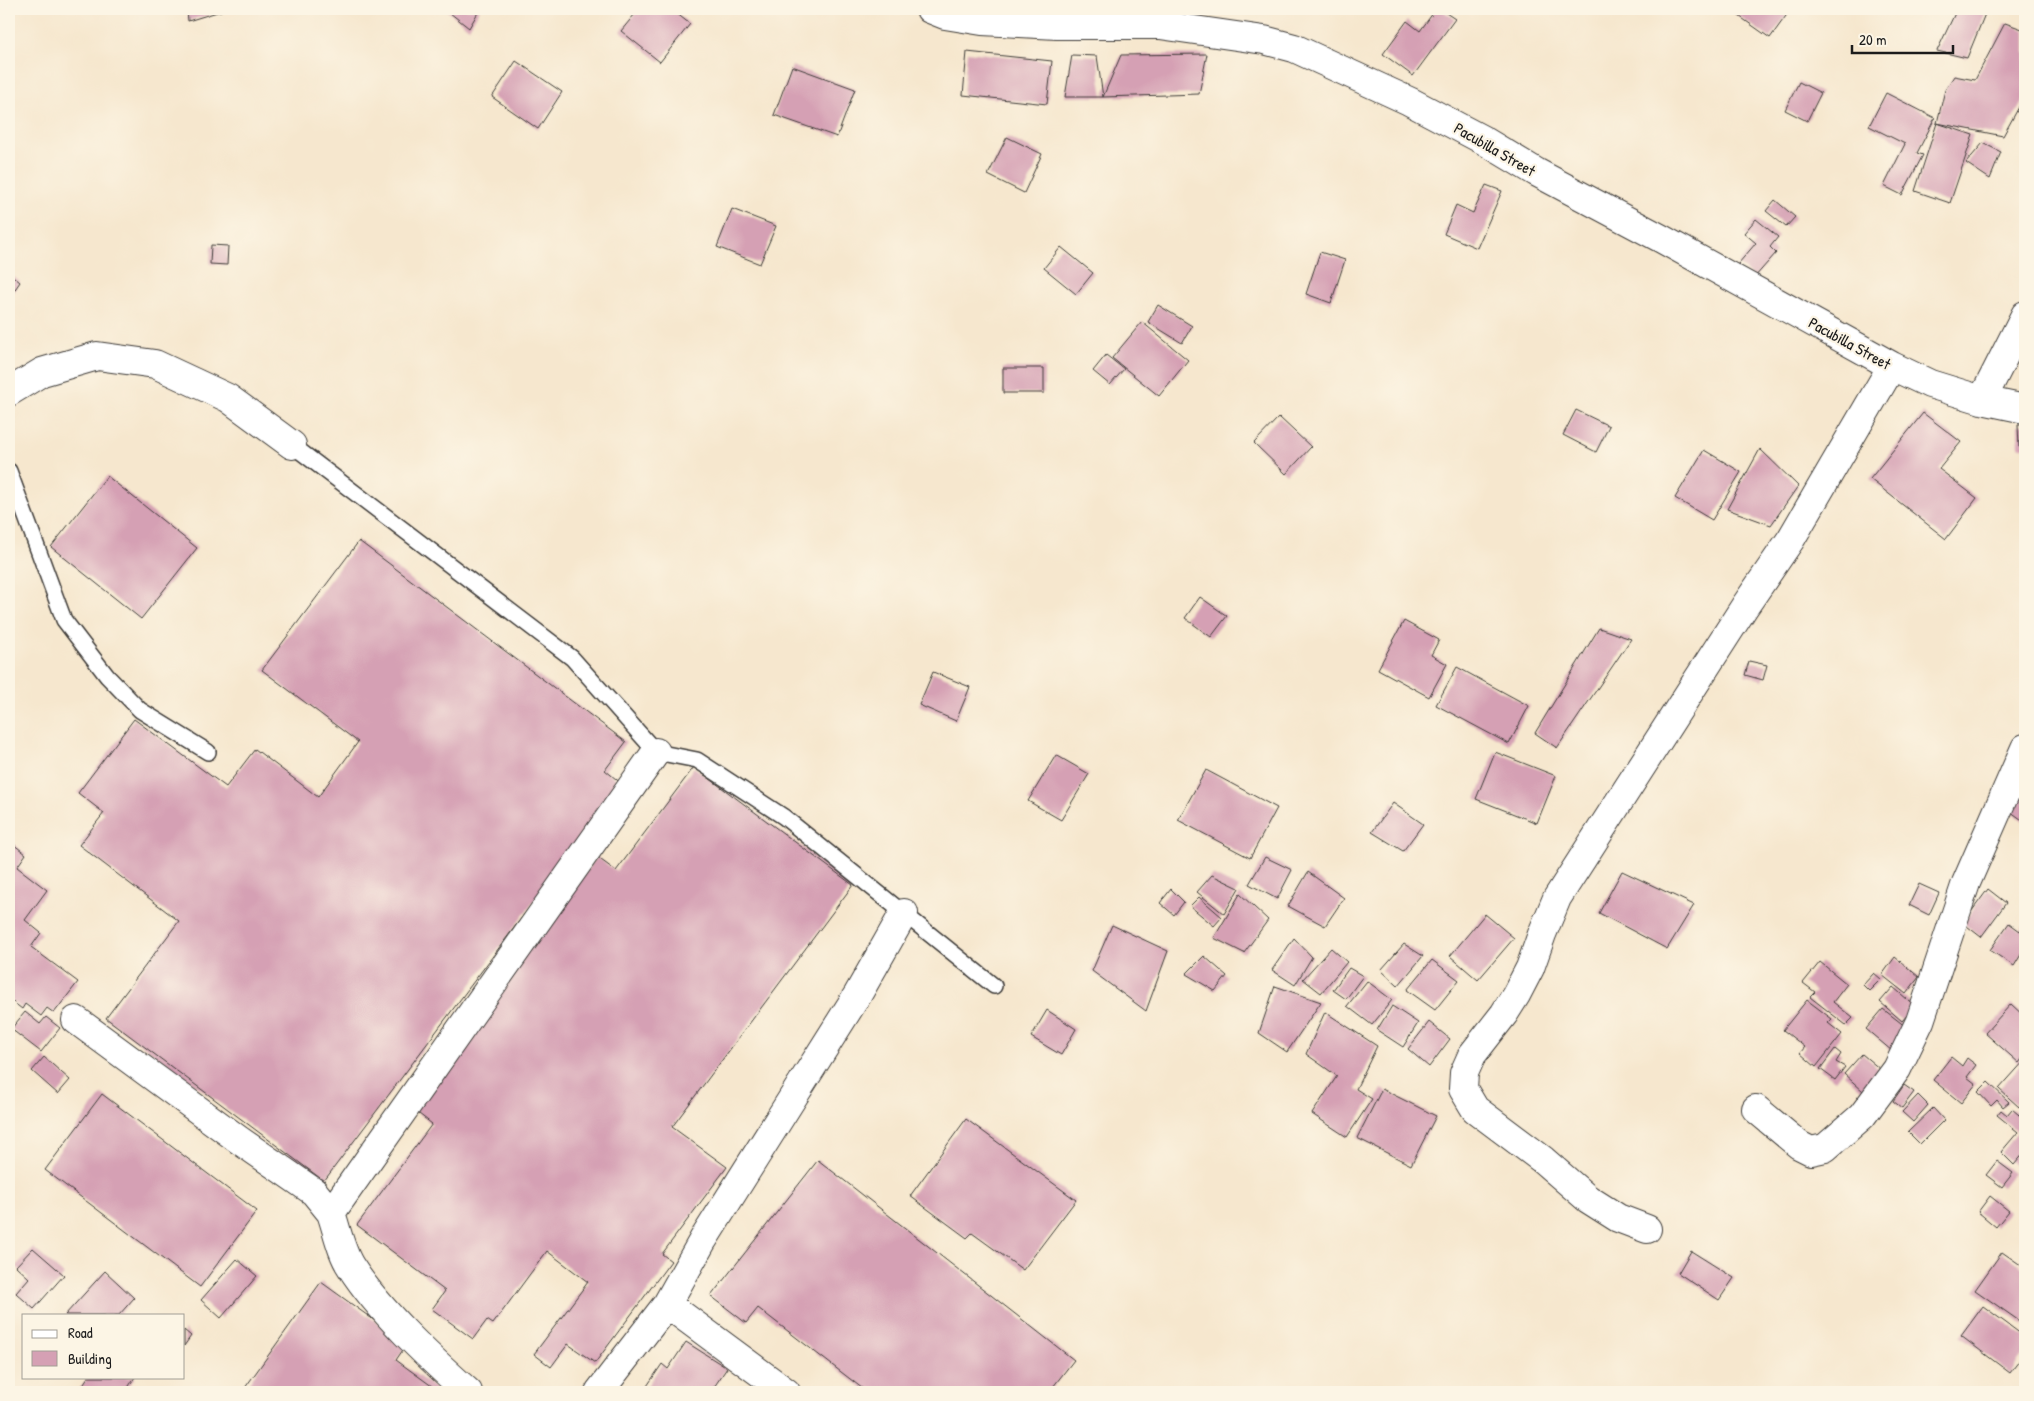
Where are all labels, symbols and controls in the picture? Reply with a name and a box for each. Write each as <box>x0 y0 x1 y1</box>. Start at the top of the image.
scale bar <box>1852 22 1953 54</box>
text: 20 m <box>1859 29 1886 50</box>
street label: Pacubilla Street <box>1450 117 1540 181</box>
street label: Pacubilla Street <box>1805 311 1895 375</box>
legend <box>22 1314 185 1378</box>
text: Road <box>68 1322 93 1343</box>
text: Building <box>68 1348 112 1369</box>

